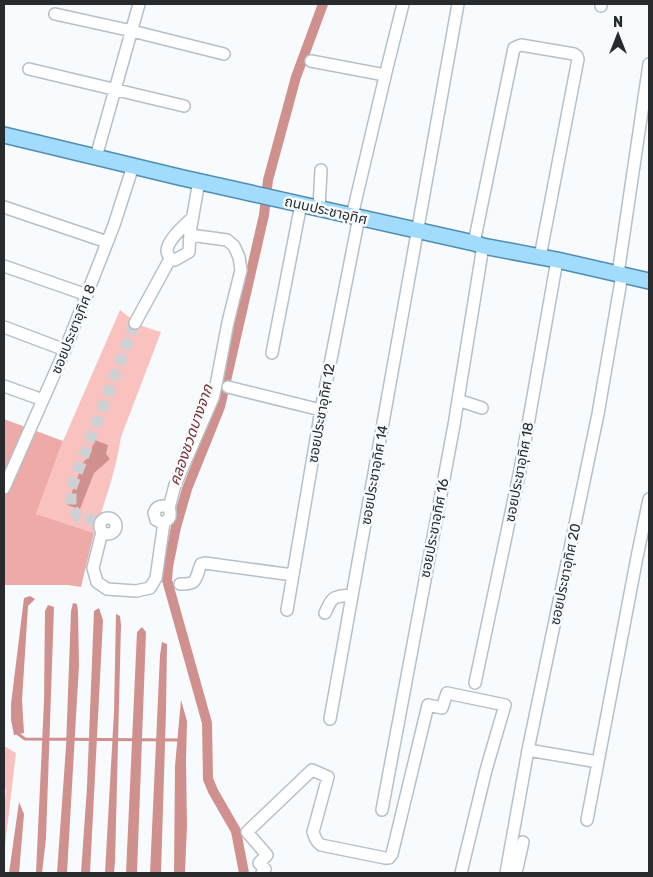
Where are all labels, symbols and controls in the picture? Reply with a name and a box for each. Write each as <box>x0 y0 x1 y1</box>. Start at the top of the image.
north arrow <box>593 10 643 60</box>
text: N <box>613 14 623 31</box>
street label: ถนนประชาอุทิศ <box>283 193 369 228</box>
street label: ซอยประชาอุทิศ 8 <box>48 282 99 377</box>
street label: ซอยประชาอุทิศ 12 <box>304 362 339 464</box>
water label: คลองชวดบางจาก <box>165 381 217 488</box>
street label: ซอยประชาอุทิศ 18 <box>501 421 538 523</box>
street label: ซอยประชาอุทิศ 14 <box>357 424 392 526</box>
street label: ซอยประชาอุทิศ 16 <box>417 477 452 579</box>
street label: ซอยประชาอุทิศ 20 <box>546 522 585 626</box>

